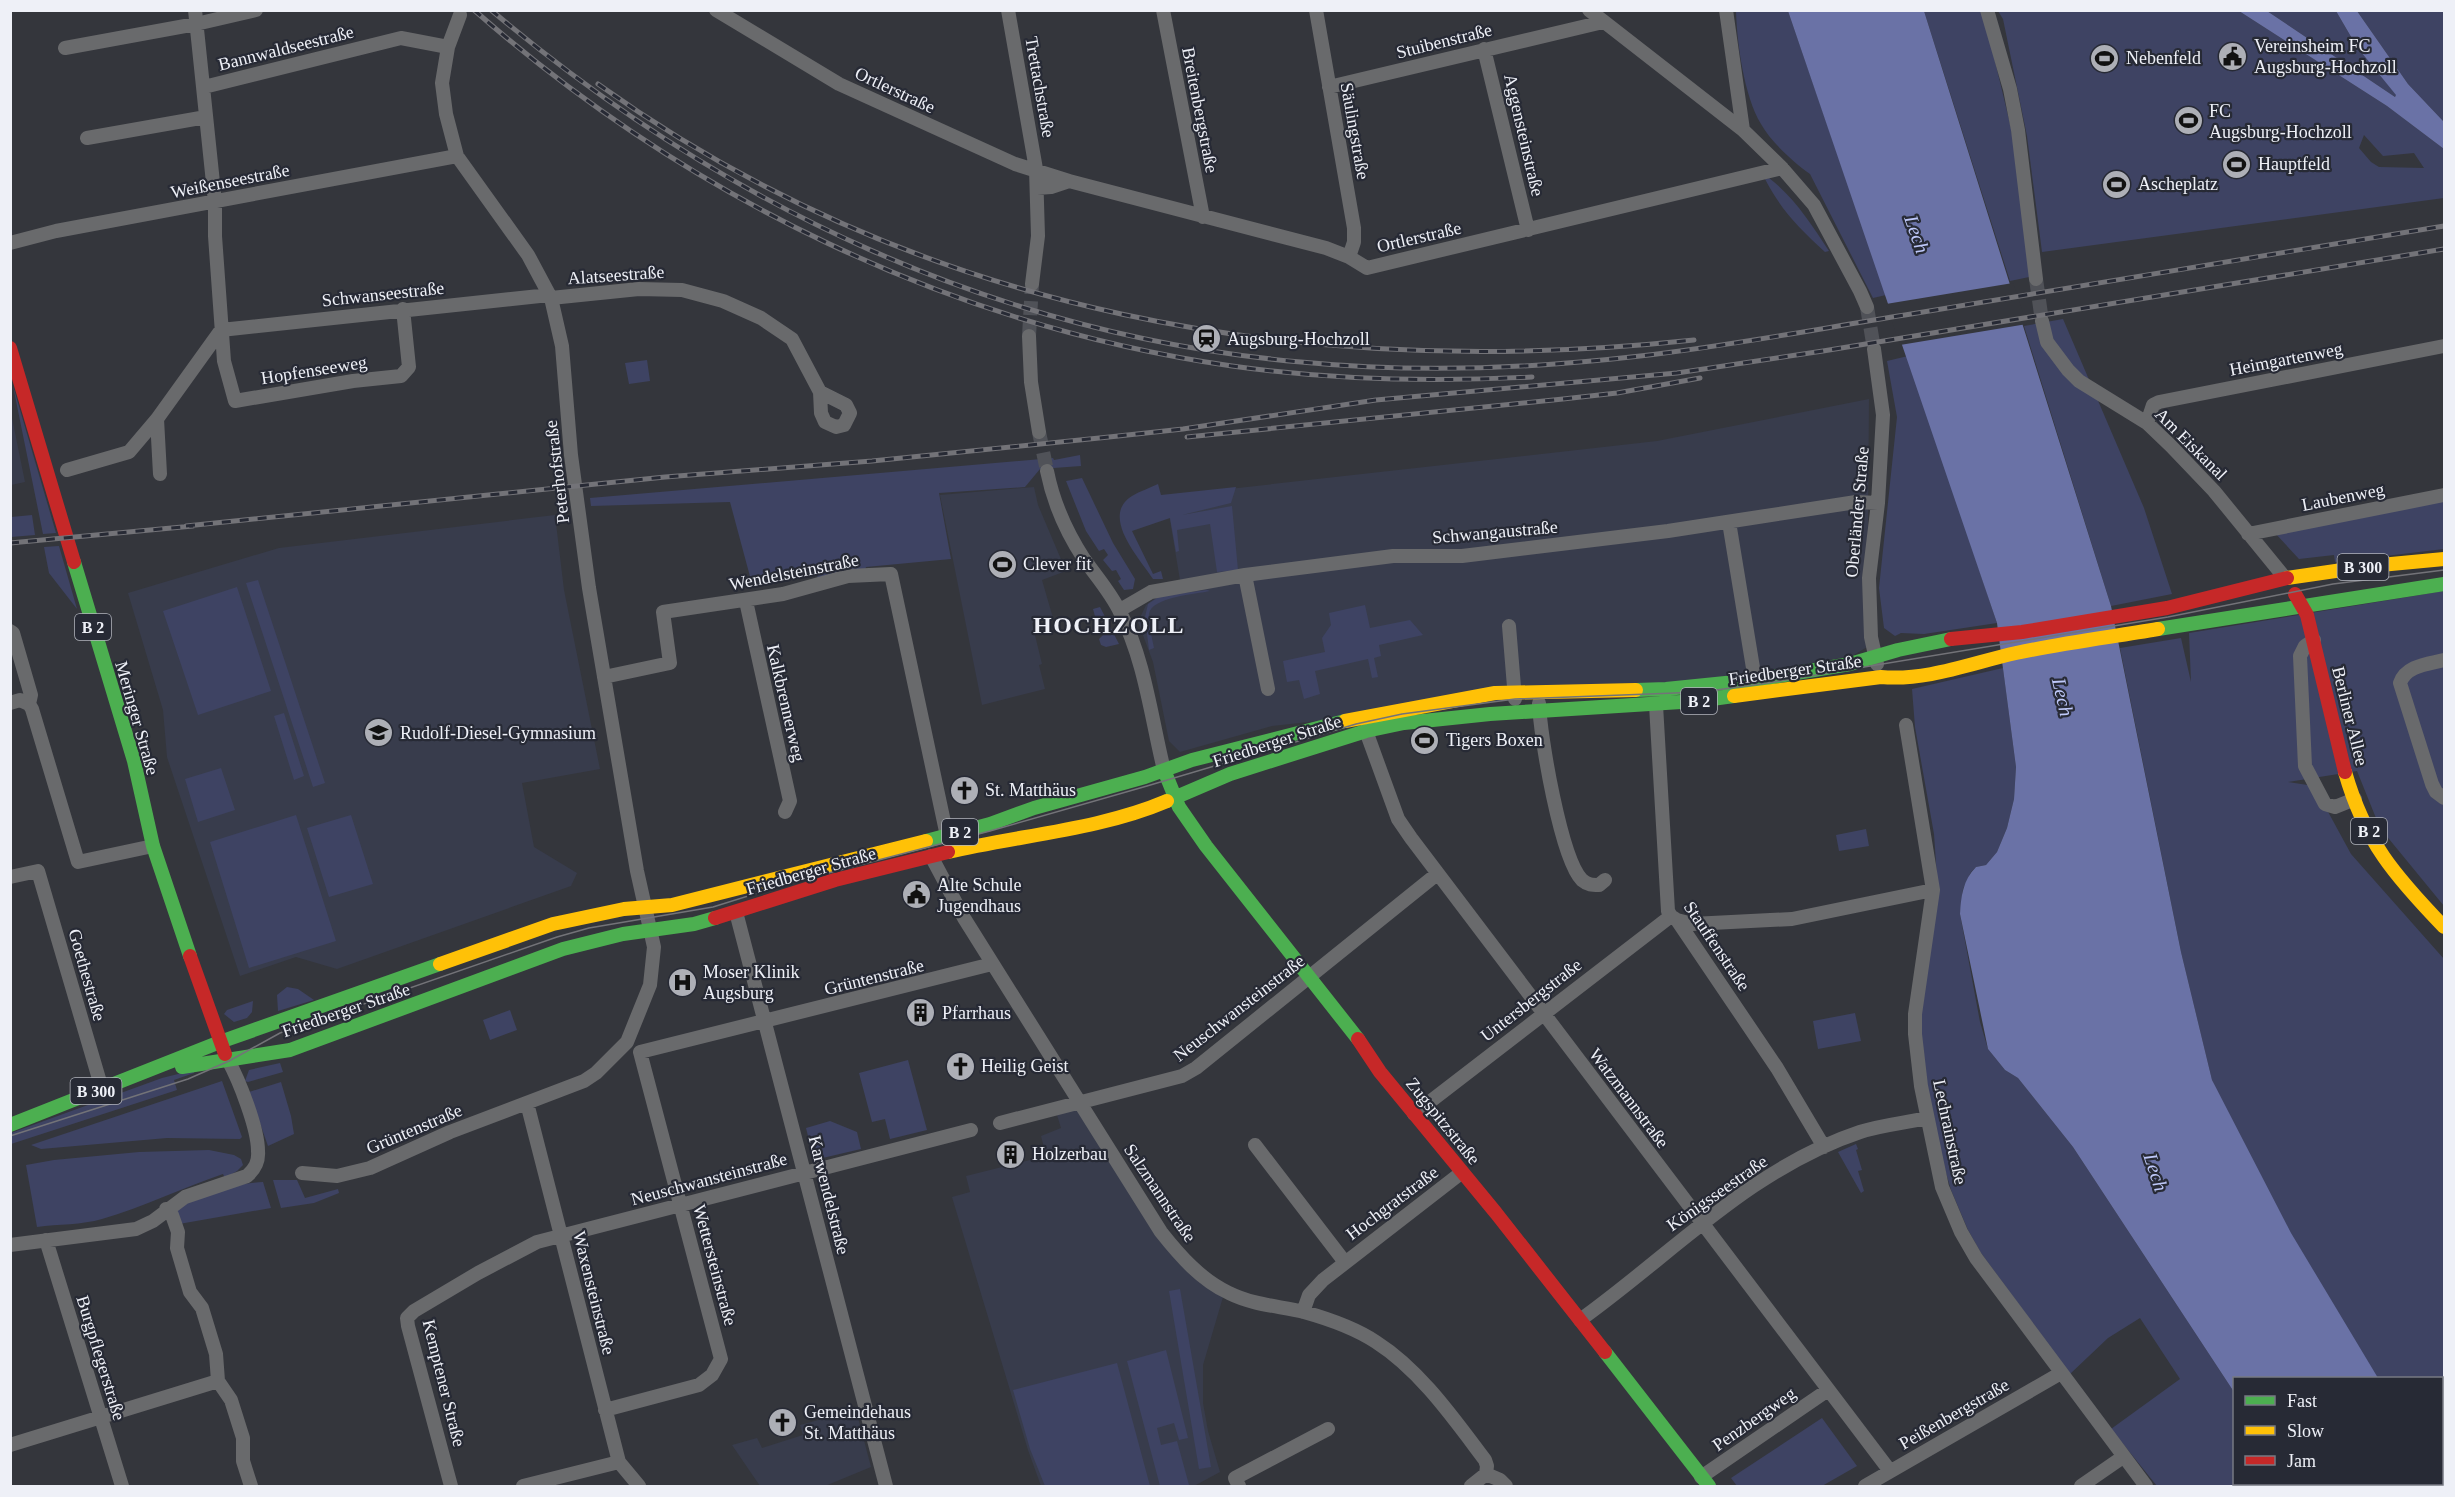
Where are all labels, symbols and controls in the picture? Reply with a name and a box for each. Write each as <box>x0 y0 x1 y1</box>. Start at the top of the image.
street label: Stuibenstraße <box>1394 19 1494 63</box>
street label: Bannwaldseestraße <box>216 21 356 75</box>
street label: Trettachstraße <box>1021 35 1059 139</box>
place label: Vereinsheim FC Augsburg-Hochzoll <box>2254 36 2397 77</box>
public building icon: Vereinsheim FC Augsburg-Hochzoll <box>2217 40 2249 72</box>
sports icon: Nebenfeld <box>2089 42 2121 74</box>
street label: Breitenbergstraße <box>1178 45 1222 175</box>
place label: Nebenfeld <box>2126 48 2201 68</box>
street label: Ortlerstraße <box>852 63 938 117</box>
street label: Aggensteinstraße <box>1500 72 1548 198</box>
street label: Säulingstraße <box>1337 81 1373 181</box>
place label: FC Augsburg-Hochzoll <box>2209 101 2352 142</box>
sports icon: FC Augsburg-Hochzoll <box>2172 105 2204 137</box>
sports icon: Hauptfeld <box>2221 148 2253 180</box>
place label: Hauptfeld <box>2258 154 2330 174</box>
street label: Weißenseestraße <box>169 160 291 202</box>
sports icon: Ascheplatz <box>2101 168 2133 200</box>
place label: Ascheplatz <box>2138 174 2218 194</box>
water label: Lech <box>1900 211 1934 256</box>
street label: Ortlerstraße <box>1375 218 1463 256</box>
street label: Alatseestraße <box>567 262 665 288</box>
street label: Schwanseestraße <box>321 278 445 310</box>
station icon: Augsburg-Hochzoll <box>1190 323 1222 355</box>
place label: Augsburg-Hochzoll <box>1227 329 1370 349</box>
street label: Heimgartenweg <box>2228 338 2344 380</box>
street label: Hopfenseeweg <box>260 352 368 388</box>
street label: Am Eiskanal <box>2151 404 2231 484</box>
street label: Peterhofstraße <box>541 419 573 525</box>
street label: Oberländer Straße <box>1841 446 1873 578</box>
street label: Laubenweg <box>2300 479 2386 515</box>
street label: Schwangaustraße <box>1431 517 1559 547</box>
sports icon: Clever fit <box>986 548 1018 580</box>
street label: Wendelsteinstraße <box>728 550 860 594</box>
place label: Clever fit <box>1023 554 1091 574</box>
road number: B 300 <box>2338 554 2388 580</box>
district label: HOCHZOLL <box>1033 612 1185 638</box>
road number: B 2 <box>75 614 111 640</box>
street label: Kalkbrennerweg <box>763 642 809 764</box>
street label: Friedberger Straße <box>1727 651 1863 689</box>
street label: Meringer Straße <box>111 659 163 777</box>
street label: Berliner Allee <box>2328 664 2372 768</box>
water label: Lech <box>2048 675 2078 718</box>
road number: B 2 <box>1681 688 1717 714</box>
street label: Friedberger Straße <box>1210 711 1344 771</box>
school or university icon: Rudolf-Diesel-Gymnasium <box>363 717 395 749</box>
place label: Rudolf-Diesel-Gymnasium <box>400 723 596 743</box>
sports icon: Tigers Boxen <box>1409 724 1441 756</box>
place label: Tigers Boxen <box>1446 730 1543 750</box>
church icon: St. Matthäus <box>948 774 980 806</box>
place label: St. Matthäus <box>985 780 1076 800</box>
road number: B 2 <box>2351 818 2387 844</box>
road number: B 2 <box>942 819 978 845</box>
street label: Friedberger Straße <box>744 843 878 899</box>
place label: Alte Schule Jugendhaus <box>937 875 1021 916</box>
public building icon: Alte Schule Jugendhaus <box>900 879 932 911</box>
street label: Stauffenstraße <box>1680 897 1754 995</box>
street label: Goethestraße <box>64 927 110 1023</box>
street label: Neuschwansteinstraße <box>1169 951 1309 1065</box>
street label: Untersbergstraße <box>1477 954 1585 1046</box>
street label: Grüntenstraße <box>822 955 926 999</box>
place label: Moser Klinik Augsburg <box>703 962 800 1003</box>
hospital icon: Moser Klinik Augsburg <box>666 966 698 998</box>
street label: Friedberger Straße <box>279 979 413 1041</box>
building icon: Pfarrhaus <box>905 997 937 1029</box>
place label: Pfarrhaus <box>942 1003 1011 1023</box>
street label: Watzmannstraße <box>1585 1044 1673 1152</box>
church icon: Heilig Geist <box>944 1050 976 1082</box>
place label: Heilig Geist <box>981 1056 1069 1076</box>
street label: Zugspitzstraße <box>1402 1074 1484 1168</box>
road number: B 300 <box>70 1078 122 1104</box>
street label: Lechrainstraße <box>1929 1078 1971 1186</box>
street label: Grüntenstraße <box>363 1100 465 1158</box>
street label: Karwendelstraße <box>805 1133 853 1257</box>
building icon: Holzerbau <box>995 1138 1027 1170</box>
street label: Salzmannstraße <box>1120 1140 1200 1246</box>
place label: Holzerbau <box>1032 1144 1107 1164</box>
street label: Neuschwansteinstraße <box>629 1149 789 1209</box>
water label: Lech <box>2139 1149 2172 1194</box>
street label: Königsseestraße <box>1663 1151 1771 1235</box>
street label: Hochgratstraße <box>1342 1162 1442 1244</box>
street label: Wettersteinstraße <box>689 1202 741 1328</box>
street label: Waxensteinstraße <box>569 1229 619 1357</box>
street label: Burgpflegerstraße <box>72 1293 130 1423</box>
street label: Kemptener Straße <box>419 1317 469 1449</box>
street label: Peißenbergstraße <box>1895 1374 2013 1454</box>
legend <box>2233 1377 2443 1485</box>
street label: Penzbergweg <box>1709 1383 1799 1455</box>
text: Fast <box>2287 1391 2317 1411</box>
place label: Gemeindehaus St. Matthäus <box>804 1402 911 1443</box>
church icon: Gemeindehaus St. Matthäus <box>767 1406 799 1438</box>
text: Slow <box>2287 1421 2324 1441</box>
text: Jam <box>2287 1451 2316 1471</box>

